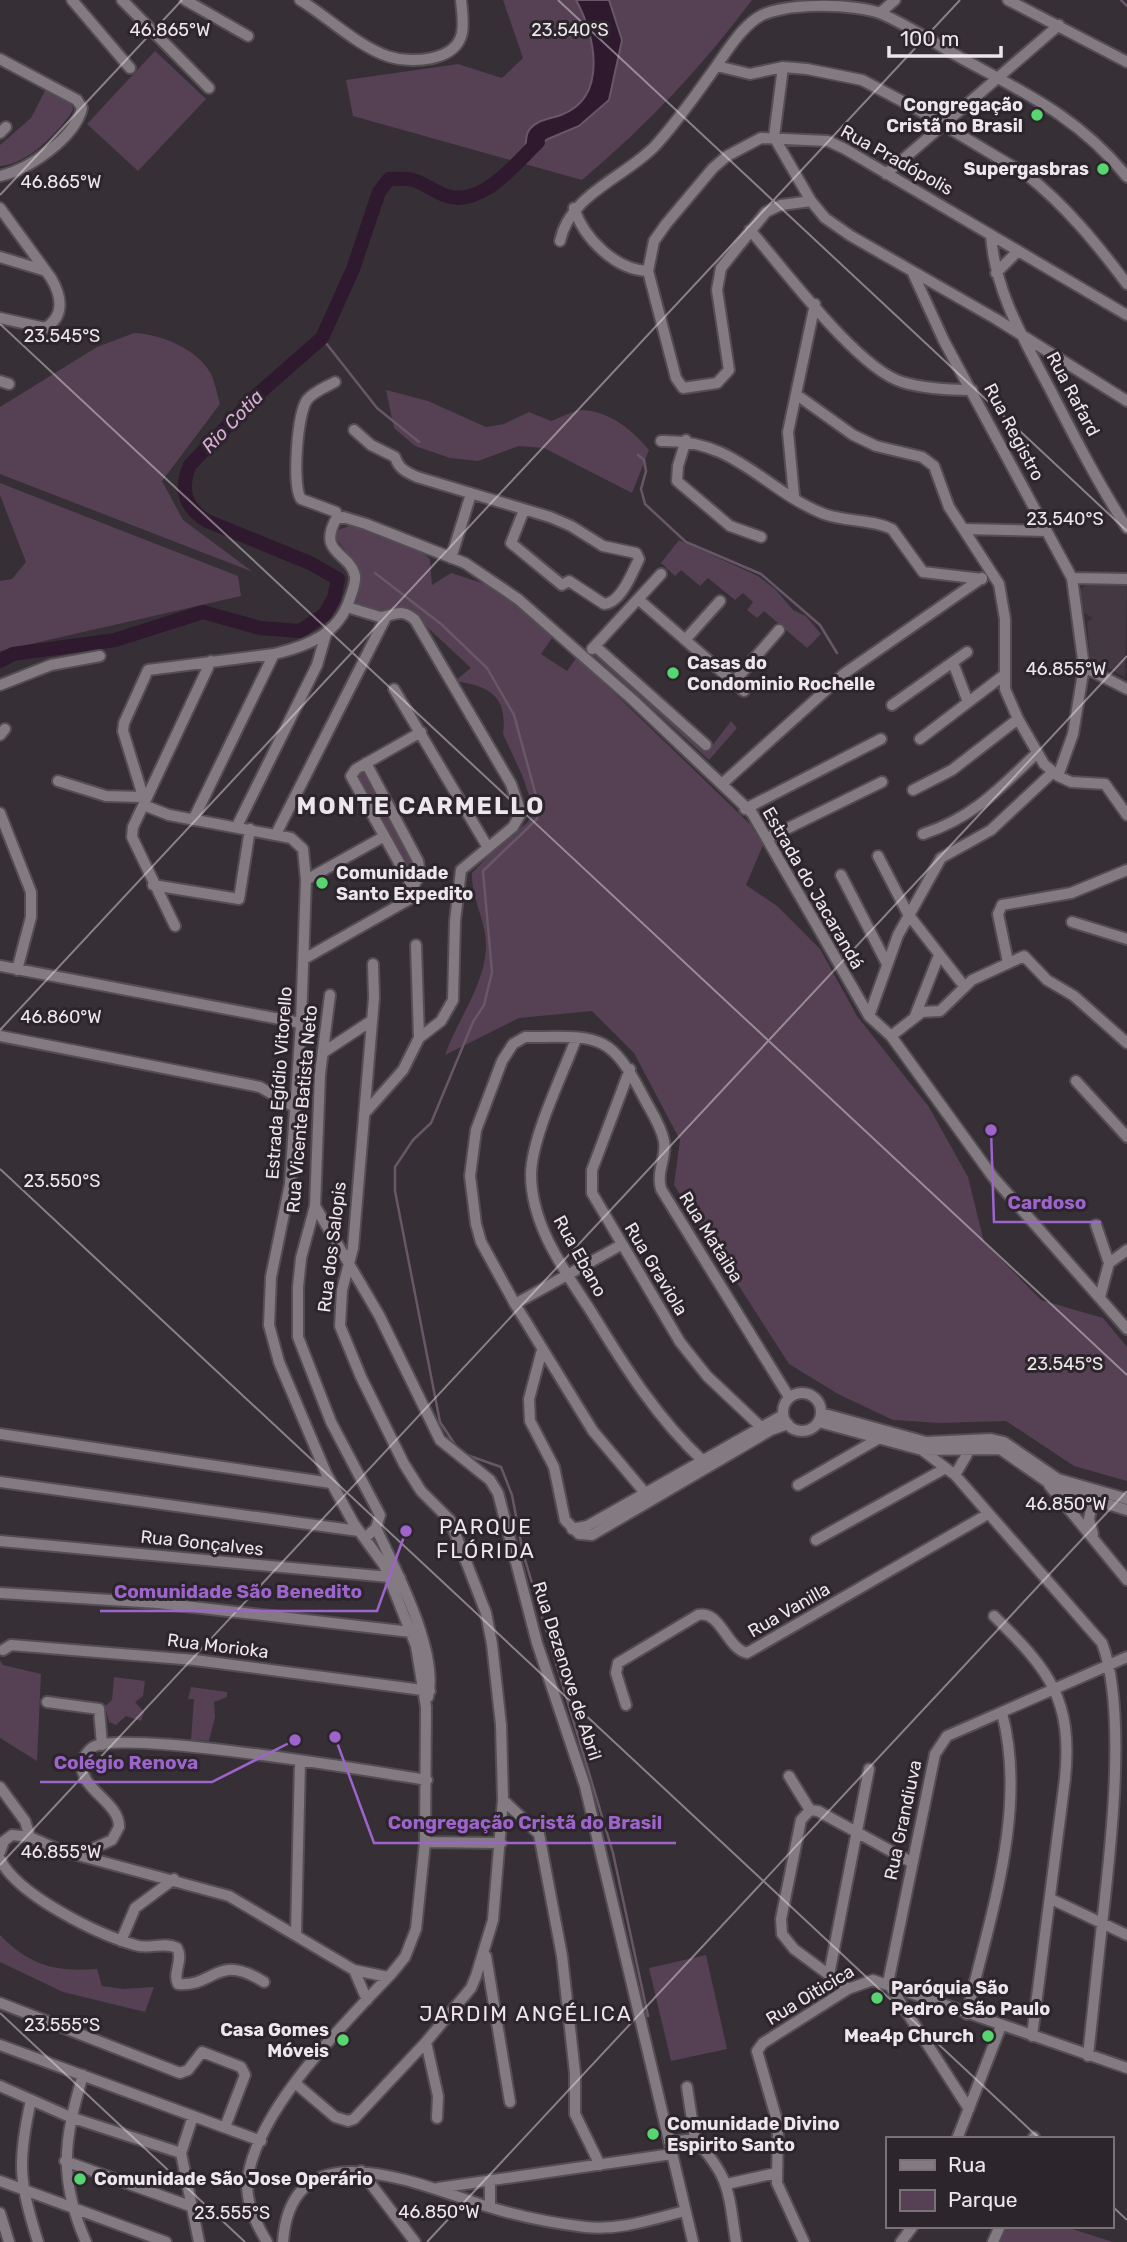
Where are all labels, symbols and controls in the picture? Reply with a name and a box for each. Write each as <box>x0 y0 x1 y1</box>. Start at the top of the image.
scale bar <box>889 14 1001 58</box>
text: 46.865°W <box>130 19 210 41</box>
text: 23.540°S <box>531 19 609 41</box>
text: 100 m <box>900 26 959 51</box>
place label: Congregação Cristã no Brasil <box>886 94 1023 137</box>
marker: Congregação Cristã no Brasil <box>1029 107 1045 123</box>
street label: Rua Pradópolis <box>837 120 957 200</box>
place label: Supergasbras <box>963 158 1089 180</box>
marker: Supergasbras <box>1095 161 1111 177</box>
text: 46.865°W <box>21 171 101 193</box>
text: 23.545°S <box>24 325 100 347</box>
street label: Rua Rafard <box>1042 348 1104 440</box>
street label: Rua Registro <box>979 380 1049 484</box>
water label: Rio Cotia <box>197 385 268 458</box>
text: 23.540°S <box>1026 508 1104 530</box>
place label: Casas do Condominio Rochelle <box>687 652 875 695</box>
text: 46.855°W <box>1026 658 1106 680</box>
marker: Casas do Condominio Rochelle <box>665 665 681 681</box>
district label: MONTE CARMELLO <box>297 792 545 820</box>
street label: Estrada do Jacarandá <box>758 803 868 973</box>
place label: Comunidade Santo Expedito <box>336 862 473 905</box>
marker: Comunidade Santo Expedito <box>314 875 330 891</box>
street label: Estrada Egídio Vitorello <box>261 986 297 1180</box>
street label: Rua Vicente Batista Neto <box>282 1004 322 1214</box>
text: 46.860°W <box>20 1006 102 1028</box>
text: 23.550°S <box>24 1170 100 1192</box>
street label: Rua dos Salopis <box>313 1180 351 1314</box>
callout: Cardoso <box>994 1182 1101 1222</box>
street label: Rua Mataiba <box>674 1187 748 1287</box>
text: Cardoso <box>1008 1191 1086 1214</box>
street label: Rua Ebano <box>549 1211 611 1301</box>
street label: Rua Graviola <box>620 1218 692 1320</box>
text: 23.545°S <box>1027 1353 1103 1375</box>
text: 46.850°W <box>1025 1493 1107 1515</box>
district label: PARQUE FLÓRIDA <box>436 1514 536 1563</box>
street label: Rua Gonçalves <box>139 1526 265 1560</box>
callout: Comunidade São Benedito <box>100 1571 377 1611</box>
street label: Rua Vanilla <box>744 1578 834 1642</box>
street label: Rua Dezenove de Abril <box>528 1579 606 1763</box>
text: Comunidade São Benedito <box>114 1580 362 1603</box>
street label: Rua Morioka <box>166 1629 270 1663</box>
callout: Colégio Renova <box>40 1742 212 1782</box>
text: Colégio Renova <box>54 1751 198 1774</box>
street label: Rua Grandiuva <box>880 1758 926 1882</box>
callout: Congregação Cristã do Brasil <box>374 1803 676 1843</box>
text: Congregação Cristã do Brasil <box>388 1811 662 1834</box>
text: 46.855°W <box>21 1841 101 1863</box>
street label: Rua Oiticica <box>762 1960 858 2030</box>
place label: Paróquia São Pedro e São Paulo <box>891 1977 1050 2020</box>
marker: Paróquia São Pedro e São Paulo <box>869 1990 885 2006</box>
district label: JARDIM ANGÉLICA <box>419 2001 633 2026</box>
text: 23.555°S <box>24 2014 100 2036</box>
place label: Casa Gomes Móveis <box>220 2019 329 2062</box>
place label: Mea4p Church <box>844 2025 974 2047</box>
marker: Mea4p Church <box>980 2028 996 2044</box>
marker: Casa Gomes Móveis <box>335 2032 351 2048</box>
place label: Comunidade Divino Espirito Santo <box>667 2113 840 2156</box>
marker: Comunidade Divino Espirito Santo <box>645 2126 661 2142</box>
legend <box>886 2137 1113 2228</box>
text: Rua <box>948 2152 986 2177</box>
place label: Comunidade São Jose Operário <box>94 2168 373 2190</box>
marker: Comunidade São Jose Operário <box>72 2171 88 2187</box>
text: Parque <box>948 2187 1018 2212</box>
text: 46.850°W <box>398 2201 480 2223</box>
text: 23.555°S <box>194 2202 270 2224</box>

